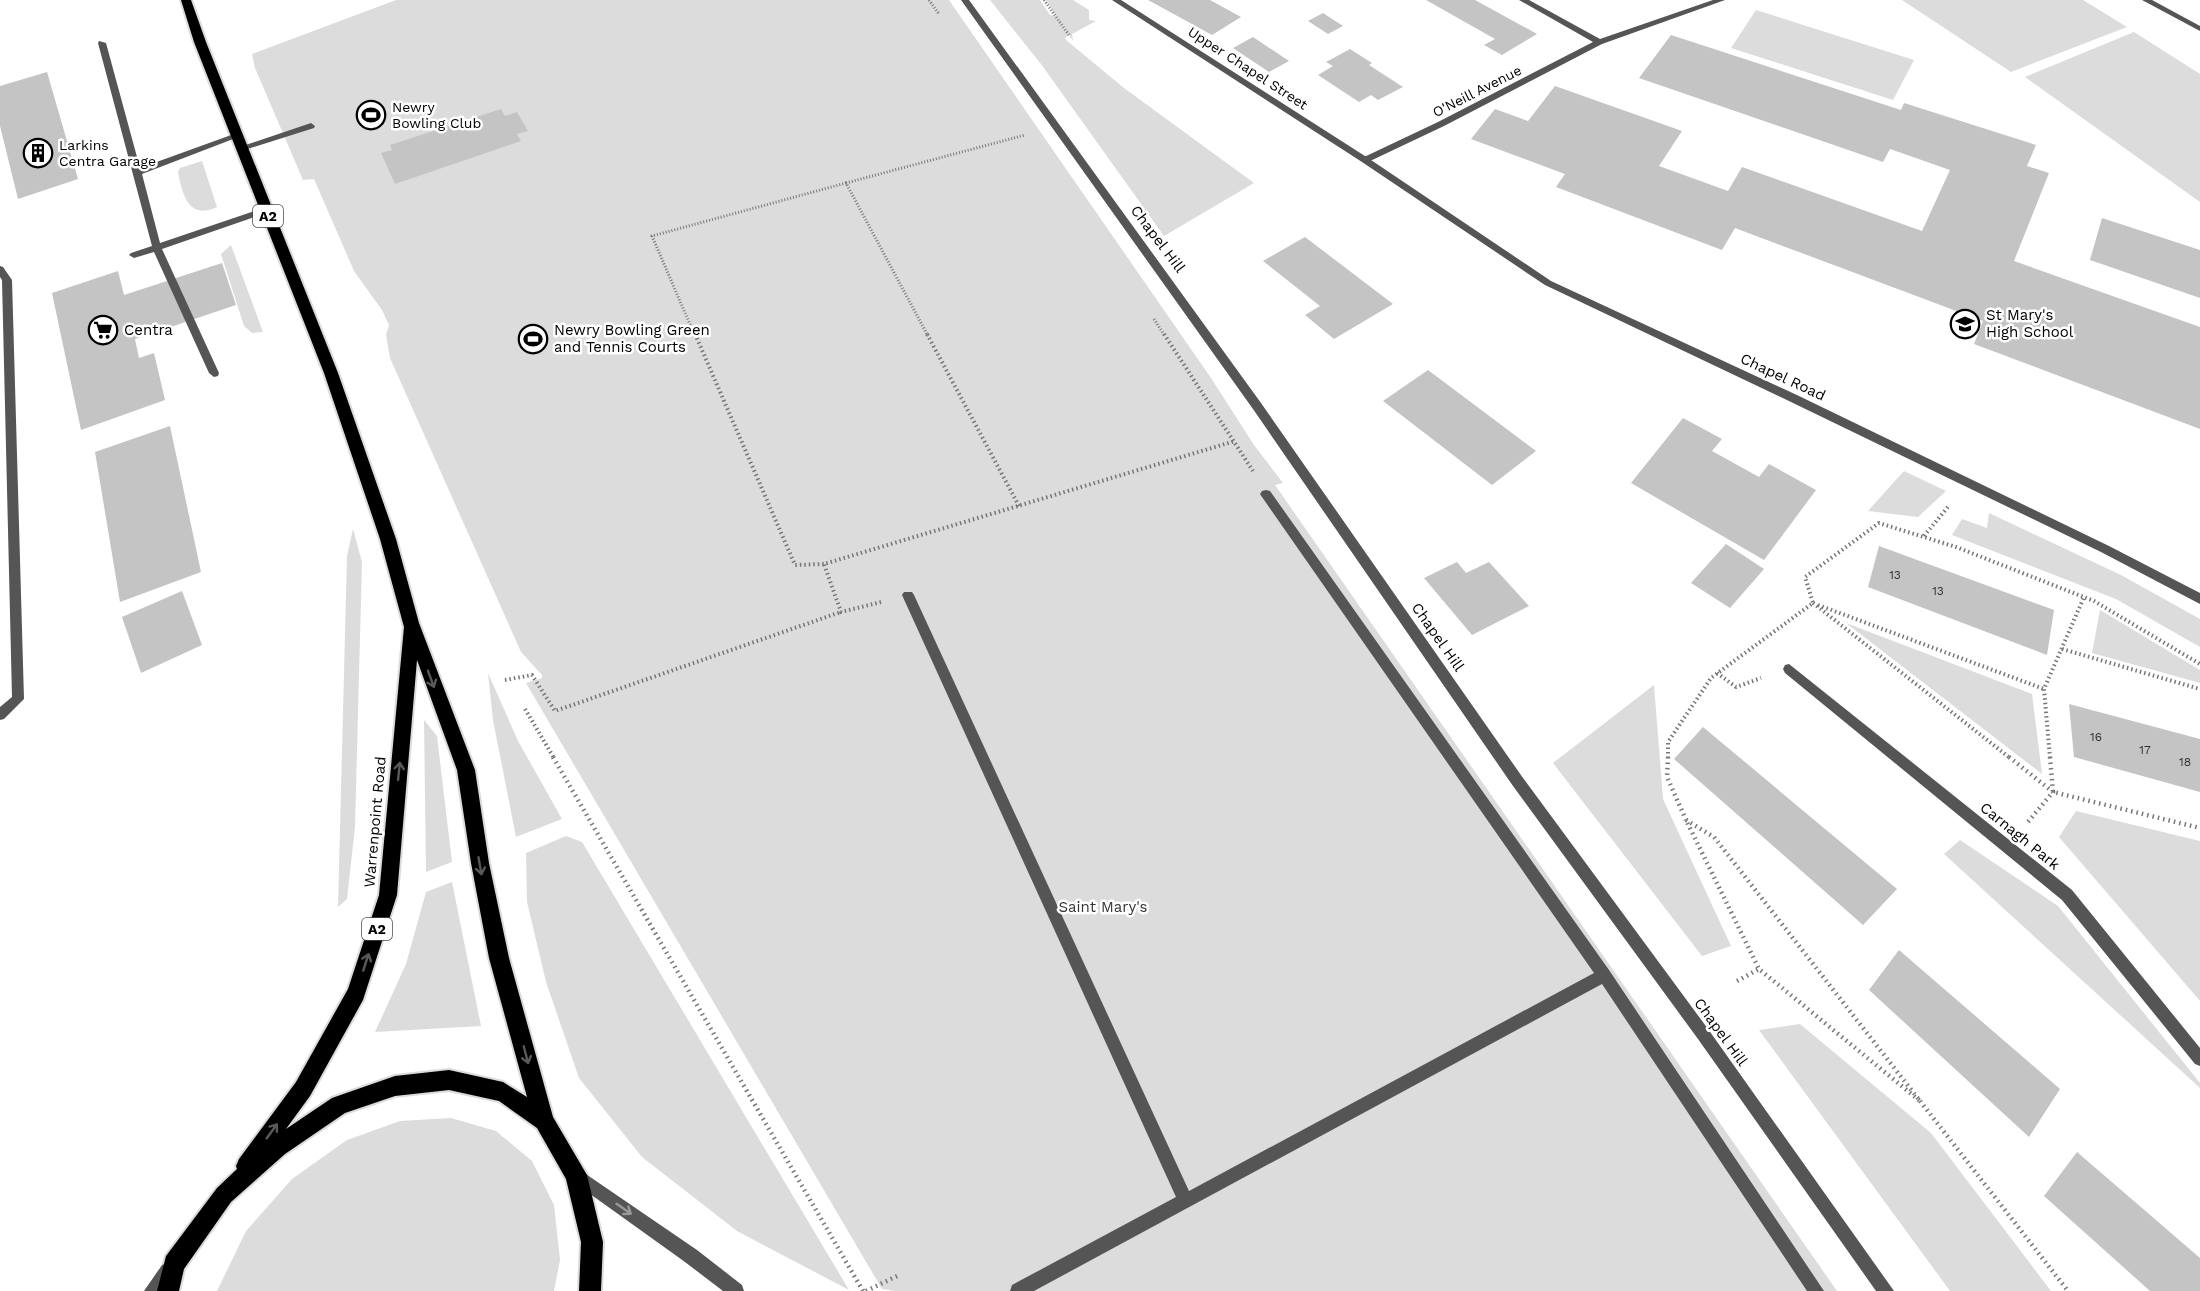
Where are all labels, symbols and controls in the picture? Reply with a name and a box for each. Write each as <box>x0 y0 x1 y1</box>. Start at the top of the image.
street label: Upper Chapel Street <box>1185 23 1311 113</box>
street label: O'Neill Avenue <box>1430 62 1524 120</box>
sports icon: Newry Bowling Club <box>355 99 387 131</box>
place label: Newry Bowling Club <box>392 99 481 131</box>
building icon: Larkins Centra Garage <box>22 137 54 169</box>
place label: Larkins Centra Garage <box>59 137 156 169</box>
street label: Chapel Hill <box>1127 202 1189 276</box>
road number: A2 <box>253 205 283 227</box>
place label: St Mary's High School <box>1986 306 2074 341</box>
school or university icon: St Mary's High School <box>1949 308 1981 340</box>
supermarket icon: Centra <box>87 314 119 346</box>
place label: Centra <box>124 321 173 339</box>
place label: Newry Bowling Green and Tennis Courts <box>554 321 710 356</box>
sports icon: Newry Bowling Green and Tennis Courts <box>517 323 549 355</box>
street label: Chapel Road <box>1738 349 1828 405</box>
house number: 13 <box>1889 568 1901 582</box>
house number: 13 <box>1932 584 1944 598</box>
street label: Chapel Hill <box>1408 599 1468 675</box>
one-way arrow <box>427 669 438 687</box>
house number: 16 <box>2090 730 2102 744</box>
house number: 17 <box>2139 743 2151 757</box>
house number: 18 <box>2179 755 2191 769</box>
street label: Warrenpoint Road <box>360 756 390 888</box>
one-way arrow <box>394 761 405 781</box>
street label: Carnagh Park <box>1977 798 2064 874</box>
one-way arrow <box>475 856 486 875</box>
park label: Saint Mary's <box>1059 898 1147 916</box>
road number: A2 <box>362 918 392 940</box>
one-way arrow <box>361 953 372 972</box>
street label: Chapel Hill <box>1690 995 1752 1070</box>
one-way arrow <box>521 1046 532 1065</box>
one-way arrow <box>265 1124 278 1140</box>
one-way arrow <box>615 1203 631 1215</box>

